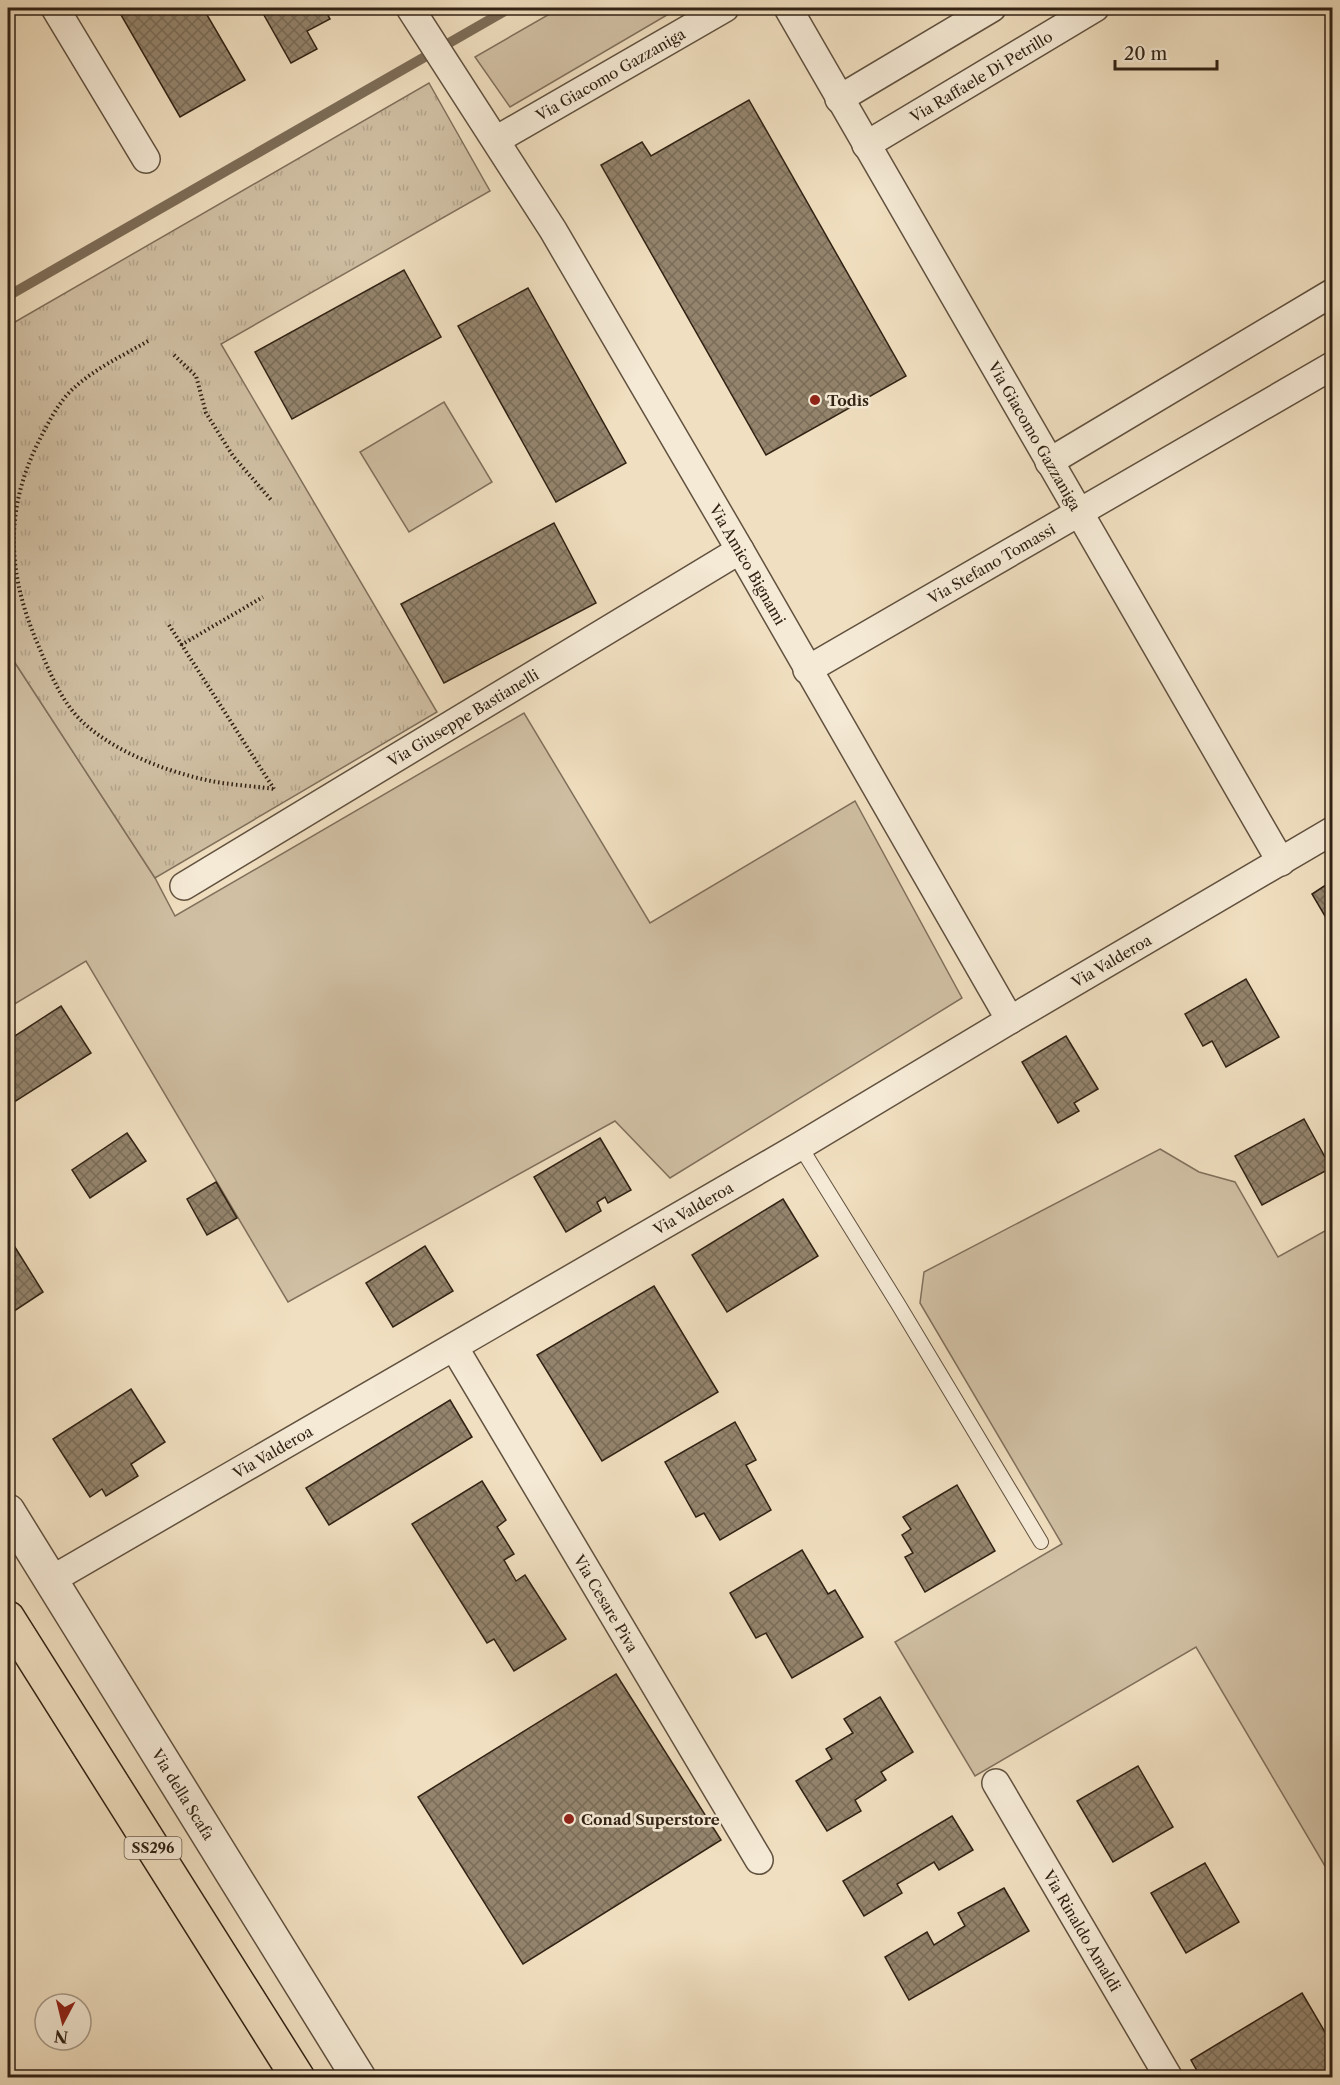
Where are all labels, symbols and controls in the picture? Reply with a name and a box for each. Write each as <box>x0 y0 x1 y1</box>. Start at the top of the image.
street label: Via Giacomo Gazzaniga <box>531 24 688 125</box>
street label: Via Raffaele Di Petrillo <box>905 26 1056 127</box>
scale bar <box>1115 33 1217 71</box>
text: 20 m <box>1124 43 1168 65</box>
street label: Via Giacomo Gazzaniga <box>984 357 1086 514</box>
place label: Todis <box>827 391 869 410</box>
marker: Todis <box>808 393 822 407</box>
street label: Via Amico Bignami <box>705 500 790 628</box>
street label: Via Stefano Tomassi <box>923 519 1059 608</box>
street label: Via Giuseppe Bastianelli <box>383 664 542 771</box>
street label: Via Valderoa <box>1067 930 1155 992</box>
street label: Via Valderoa <box>649 1177 736 1239</box>
street label: Via Valderoa <box>228 1421 316 1483</box>
street label: Via Cesare Piva <box>569 1550 643 1655</box>
street label: Via della Scafa <box>147 1744 219 1843</box>
place label: Conad Superstore <box>581 1810 720 1829</box>
marker: Conad Superstore <box>562 1812 576 1826</box>
road number: SS296 <box>124 1837 182 1859</box>
street label: Via Rinaldo Amaldi <box>1039 1866 1126 1995</box>
north arrow <box>33 1992 93 2052</box>
text: N <box>53 2026 69 2048</box>

